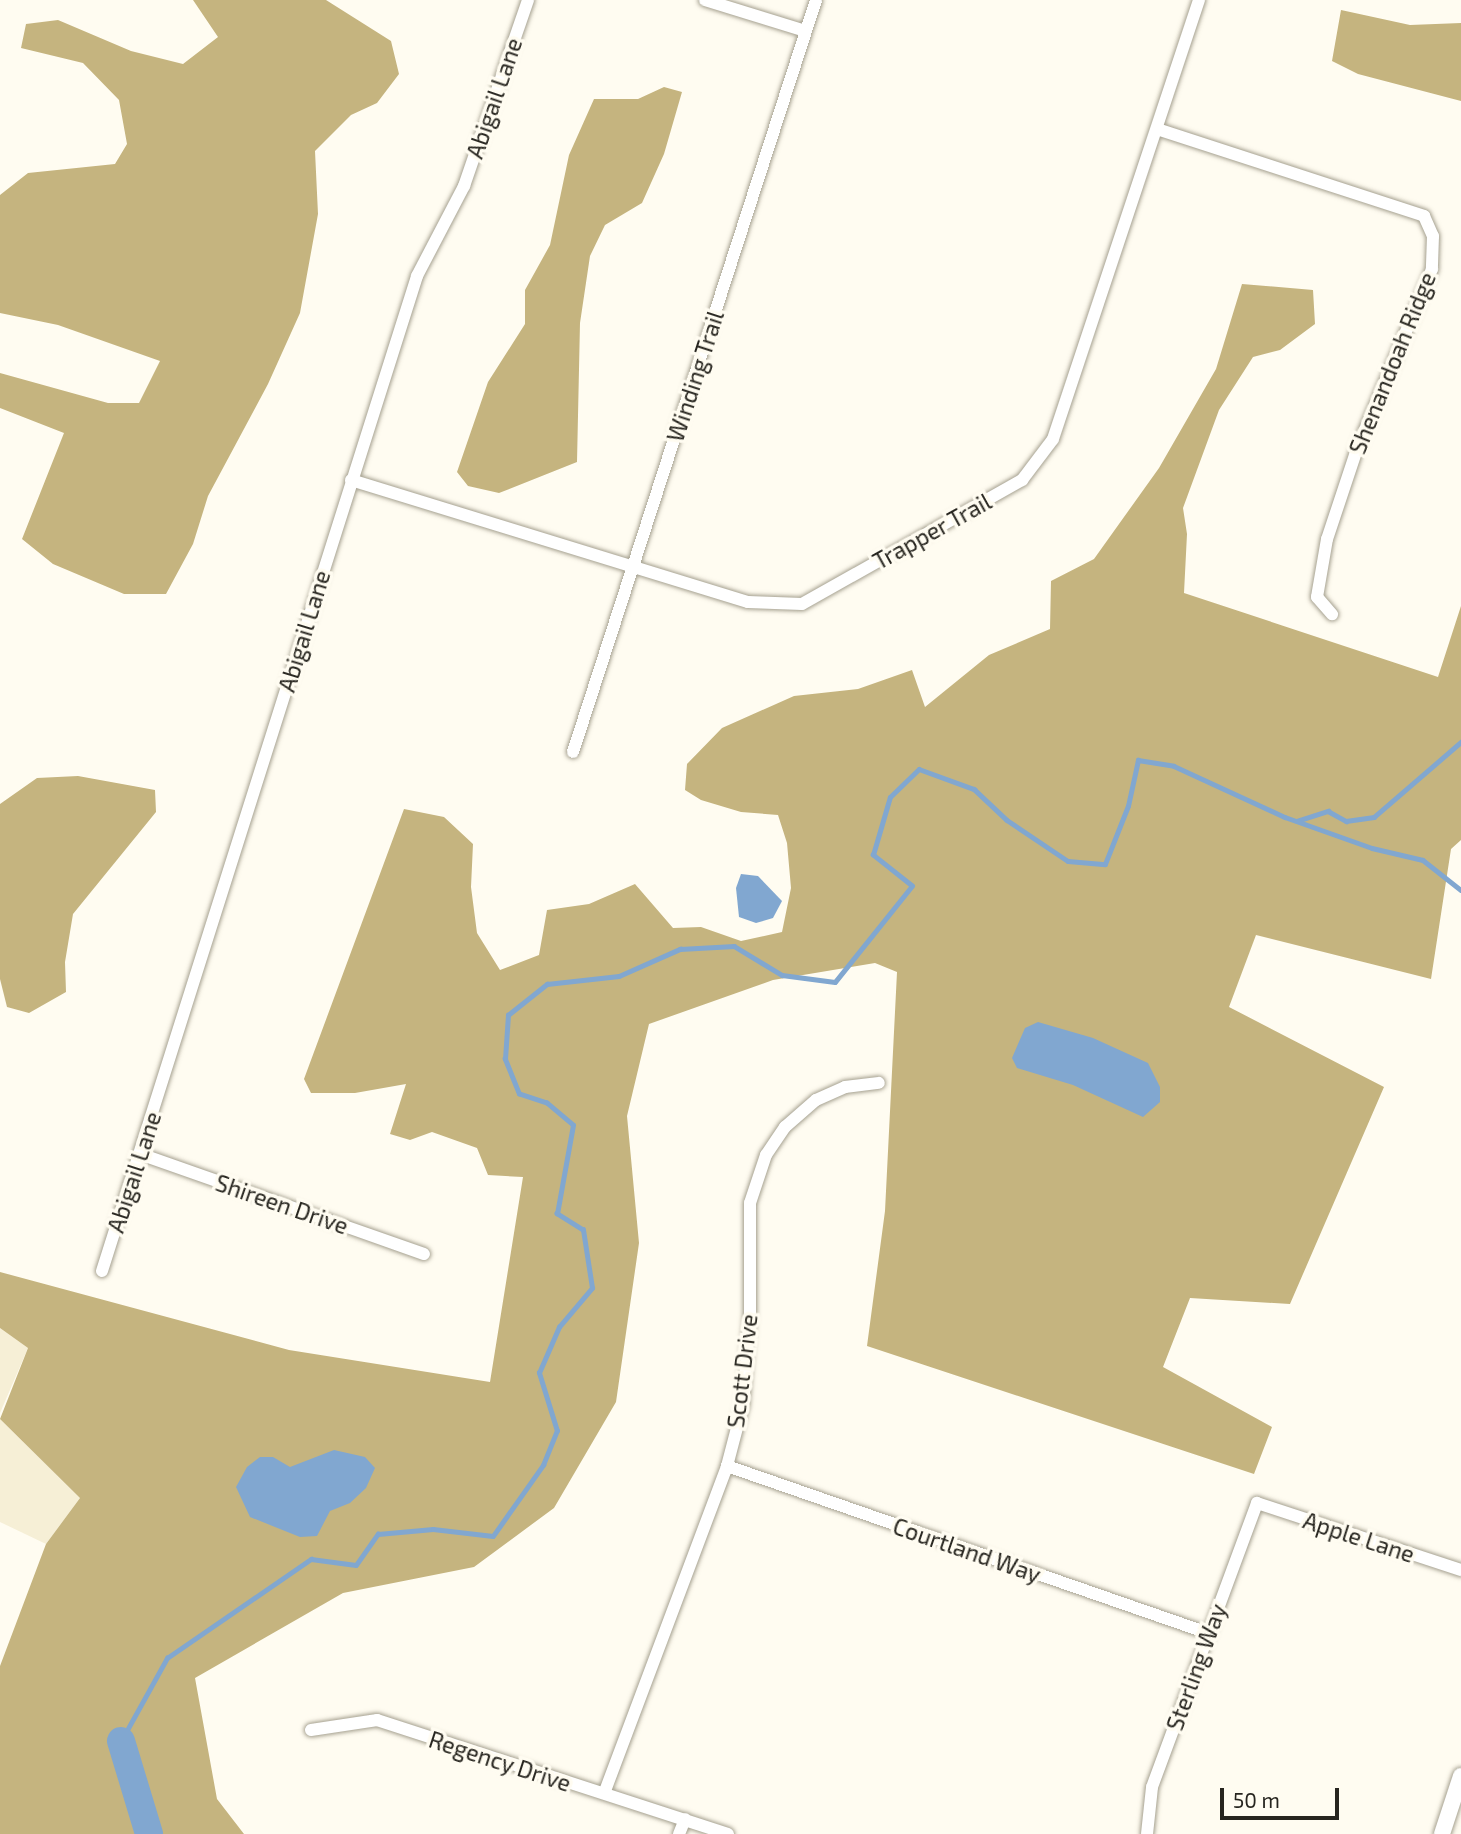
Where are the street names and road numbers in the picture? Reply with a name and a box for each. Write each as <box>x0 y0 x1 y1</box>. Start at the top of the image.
street label: Abigail Lane <box>460 34 528 162</box>
street label: Shenandoah Ridge <box>1343 268 1441 458</box>
street label: Winding Trail <box>661 307 729 445</box>
street label: Trapper Trail <box>868 487 996 575</box>
street label: Abigail Lane <box>272 567 336 695</box>
street label: Abigail Lane <box>101 1108 167 1236</box>
street label: Shireen Drive <box>212 1168 352 1240</box>
street label: Scott Drive <box>721 1313 763 1429</box>
street label: Apple Lane <box>1300 1506 1418 1568</box>
street label: Courtland Way <box>889 1512 1045 1588</box>
street label: Sterling Way <box>1160 1600 1232 1734</box>
street label: Regency Drive <box>425 1725 575 1797</box>

